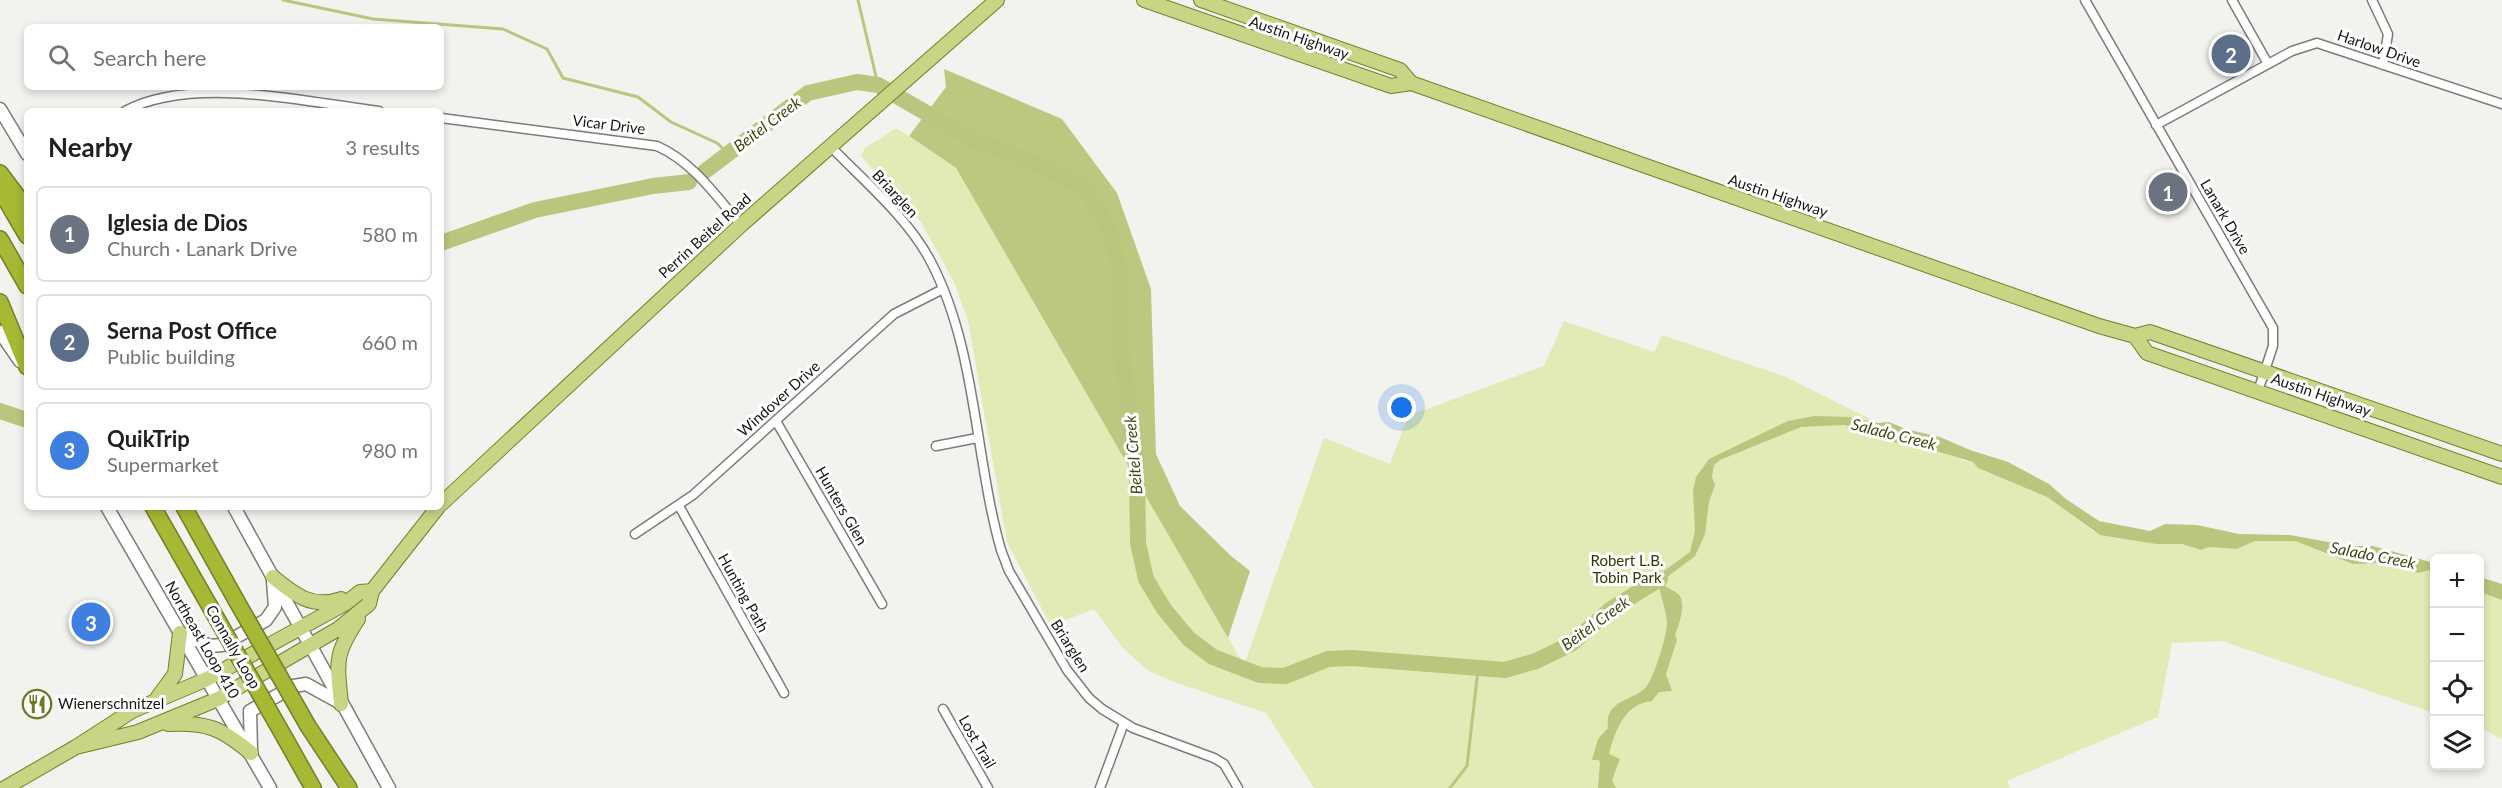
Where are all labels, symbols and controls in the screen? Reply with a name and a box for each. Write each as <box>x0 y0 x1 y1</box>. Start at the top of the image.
street label: Austin Highway <box>1247 12 1352 63</box>
search box <box>24 24 444 90</box>
street label: Harlow Drive <box>2335 25 2424 71</box>
pin: 2 <box>2212 32 2250 76</box>
icon: search <box>45 41 78 74</box>
text: Search here <box>93 44 206 71</box>
water label: Beitel Creek <box>729 92 804 155</box>
street label: Vicar Drive <box>572 111 647 137</box>
text: Nearby <box>48 131 133 163</box>
text: 3 results <box>345 135 420 159</box>
street label: Briarglen <box>869 166 922 221</box>
street label: Austin Highway <box>1726 170 1831 221</box>
pin: 1 <box>2148 170 2188 214</box>
street label: Lanark Drive <box>2197 176 2255 257</box>
street label: Perrin Beitel Road <box>654 189 754 282</box>
text: Iglesia de Dios <box>107 209 248 236</box>
text: 1 <box>64 222 75 246</box>
text: 580 m <box>362 222 418 246</box>
text: Church · Lanark Drive <box>107 236 297 260</box>
text: Serna Post Office <box>107 317 277 344</box>
text: 2 <box>64 330 75 354</box>
text: 660 m <box>362 330 418 354</box>
text: Public building <box>107 344 235 368</box>
street label: Windover Drive <box>734 357 823 440</box>
street label: Austin Highway <box>2269 369 2374 420</box>
your location <box>1387 393 1416 422</box>
water label: Beitel Creek <box>1120 414 1145 495</box>
water label: Salado Creek <box>1850 414 1939 453</box>
text: QuikTrip <box>107 425 190 452</box>
text: 3 <box>64 438 75 462</box>
text: 980 m <box>362 438 418 462</box>
text: Supermarket <box>107 452 219 476</box>
street label: Hunters Glen <box>812 463 872 548</box>
water label: Salado Creek <box>2329 537 2418 572</box>
street label: Hunting Path <box>715 550 773 635</box>
park label: Robert L.B. Tobin Park <box>1591 551 1663 586</box>
map controls <box>2430 554 2484 770</box>
button: + <box>2430 554 2484 608</box>
street label: Northeast Loop 410 <box>162 578 244 702</box>
water label: Beitel Creek <box>1557 591 1633 654</box>
pin: 3 <box>72 600 110 644</box>
street label: Connally Loop <box>203 602 265 691</box>
button: − <box>2430 608 2484 662</box>
street label: Briarglen <box>1048 616 1094 675</box>
button: locate <box>2430 662 2484 716</box>
restaurant icon: Wienerschnitzel <box>21 688 53 720</box>
place label: Wienerschnitzel <box>58 694 164 712</box>
street label: Lost Trail <box>956 712 1000 771</box>
button: layers <box>2430 716 2484 770</box>

